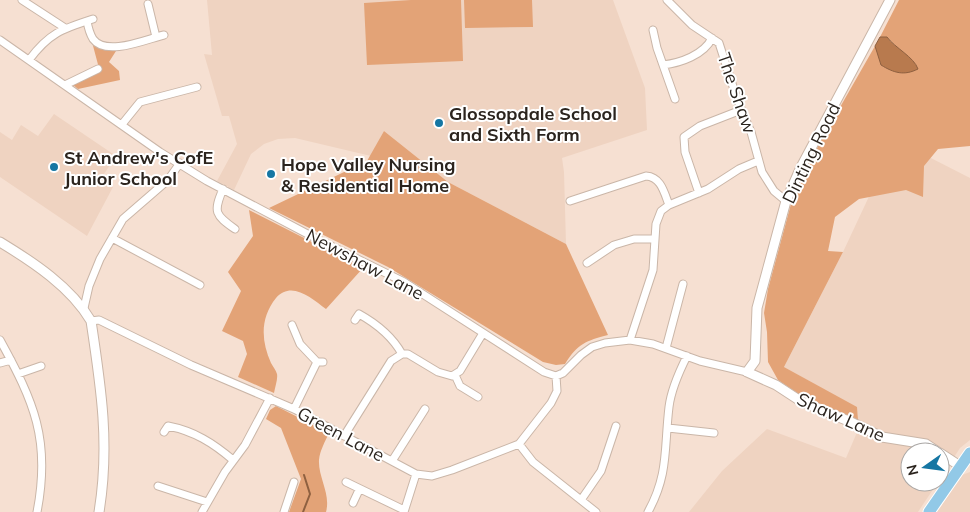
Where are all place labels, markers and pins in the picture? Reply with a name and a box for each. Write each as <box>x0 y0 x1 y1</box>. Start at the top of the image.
place label: Glossopdale School and Sixth Form <box>449 102 617 146</box>
marker: Glossopdale School and Sixth Form <box>433 117 445 129</box>
place label: St Andrew's CofE Junior School <box>64 146 213 190</box>
place label: Hope Valley Nursing & Residential Home <box>281 153 456 197</box>
marker: St Andrew's CofE Junior School <box>48 161 60 173</box>
marker: Hope Valley Nursing & Residential Home <box>265 168 277 180</box>

